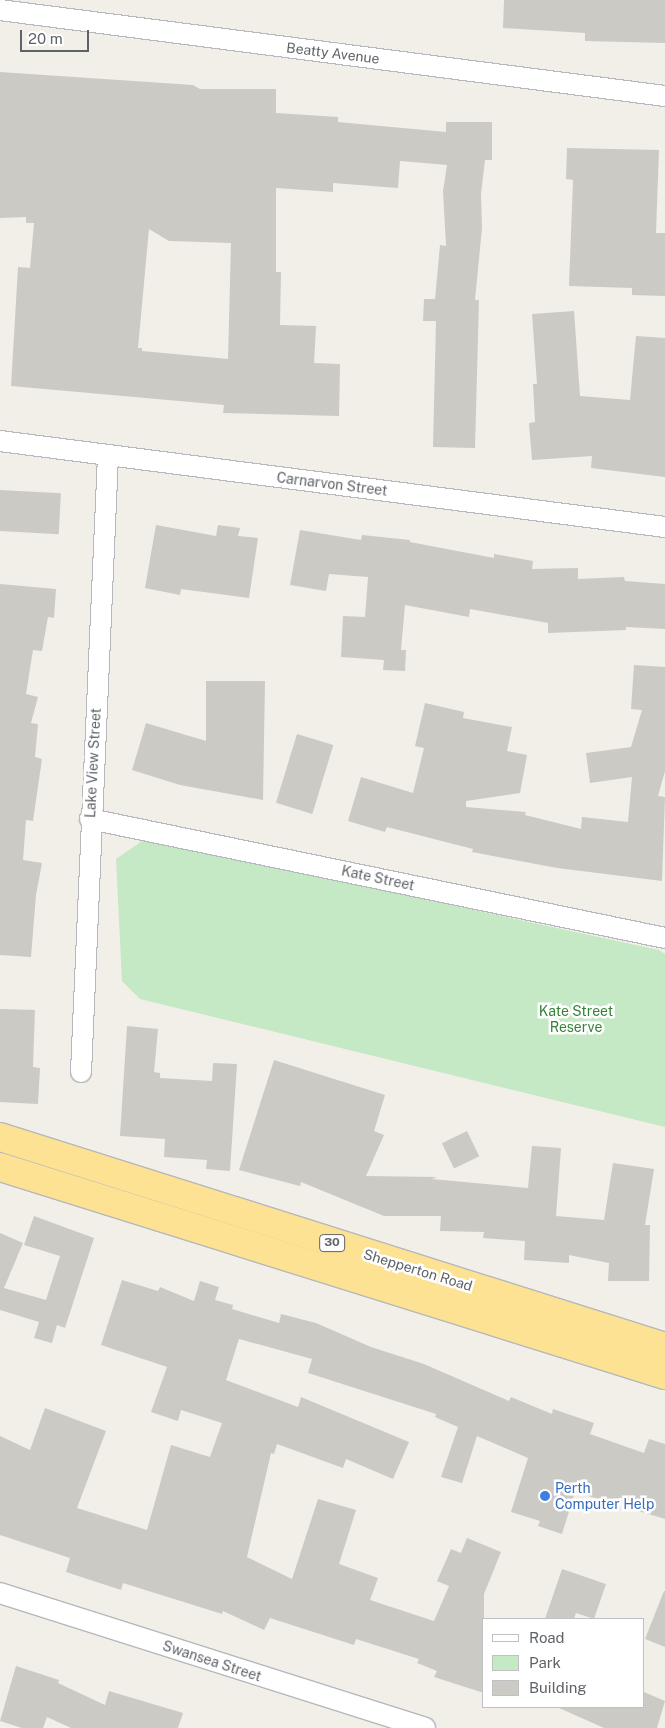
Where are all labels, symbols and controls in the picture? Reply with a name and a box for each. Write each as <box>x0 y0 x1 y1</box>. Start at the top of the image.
scale bar <box>22 20 91 52</box>
text: 20 m <box>28 30 63 47</box>
street label: Beatty Avenue <box>285 39 381 67</box>
street label: Carnarvon Street <box>276 469 388 499</box>
street label: Lake View Street <box>82 707 104 819</box>
street label: Kate Street <box>340 862 416 894</box>
park label: Kate Street Reserve <box>539 1003 613 1036</box>
road number: 30 <box>318 1234 346 1252</box>
street label: Shepperton Road <box>361 1245 475 1295</box>
place label: Perth Computer Help <box>555 1480 654 1512</box>
marker: Perth Computer Help <box>539 1490 551 1502</box>
legend <box>482 1618 645 1708</box>
text: Road <box>529 1629 565 1646</box>
street label: Swansea Street <box>160 1637 264 1685</box>
text: Park <box>529 1654 561 1671</box>
text: Building <box>529 1679 587 1696</box>

